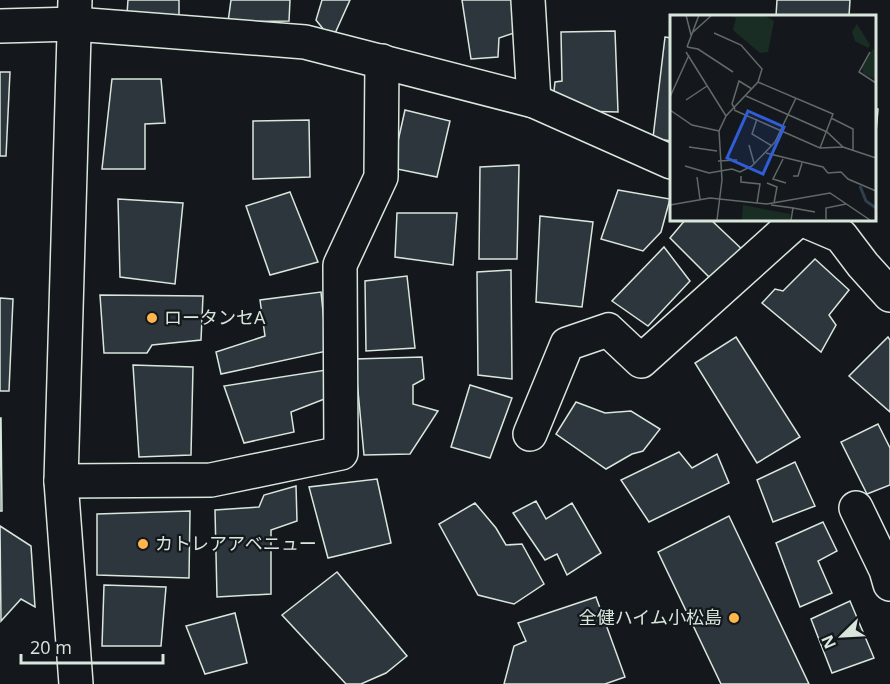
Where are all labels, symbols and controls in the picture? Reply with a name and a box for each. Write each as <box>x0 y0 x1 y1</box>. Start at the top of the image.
inset map <box>670 15 875 220</box>
place label: ロータンセA <box>164 305 266 329</box>
marker: ロータンセA <box>145 311 159 325</box>
place label: カトレアアベニュー <box>155 531 317 555</box>
marker: カトレアアベニュー <box>136 537 150 551</box>
place label: 全健ハイム小松島 <box>579 605 722 629</box>
north arrow <box>812 606 872 666</box>
marker: 全健ハイム小松島 <box>727 611 741 625</box>
scale bar <box>21 627 164 665</box>
text: N <box>816 632 841 653</box>
text: 20 m <box>30 635 72 659</box>

